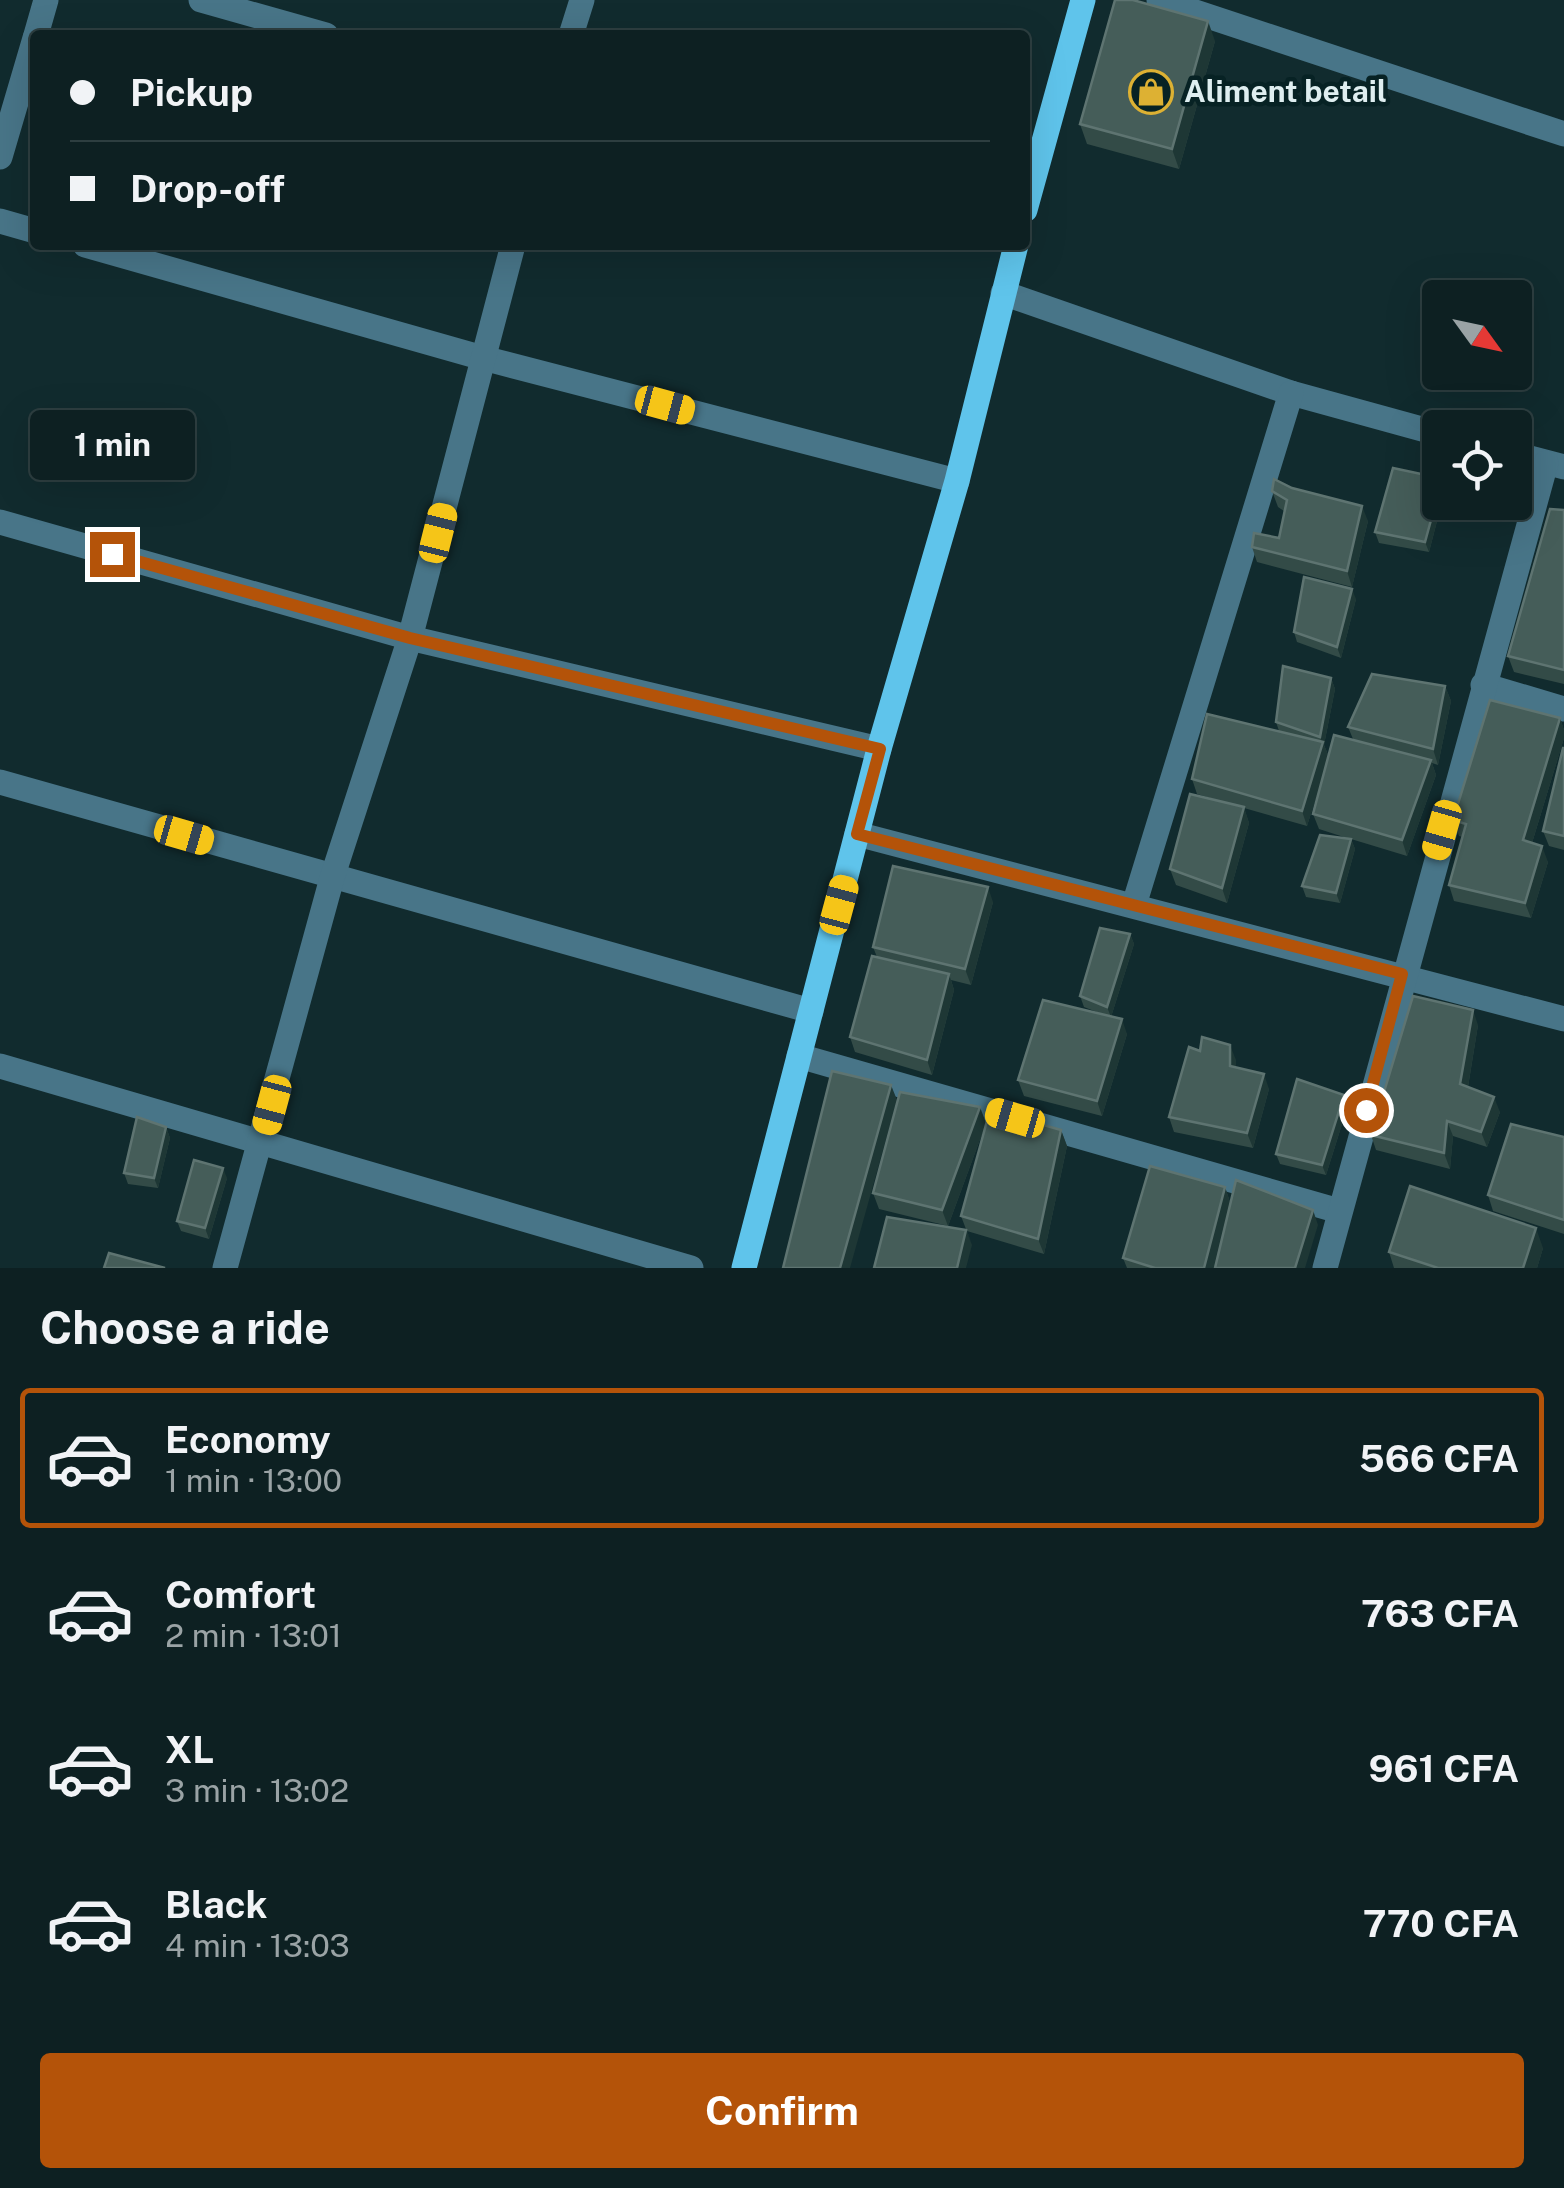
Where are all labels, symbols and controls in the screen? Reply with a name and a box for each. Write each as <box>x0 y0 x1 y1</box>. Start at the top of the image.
shop icon: Aliment betail <box>1128 69 1174 115</box>
text: Pickup <box>130 70 253 115</box>
place label: Aliment betail <box>1184 73 1387 109</box>
text: Drop-off <box>130 166 285 211</box>
north arrow <box>1422 280 1532 390</box>
map controls <box>1422 280 1532 520</box>
car <box>632 383 698 427</box>
callout: 1 min <box>29 409 194 479</box>
button: locate <box>1422 410 1532 520</box>
text: 1 min <box>74 426 151 463</box>
car <box>416 500 460 566</box>
route end <box>90 532 135 577</box>
car <box>1419 797 1465 863</box>
car <box>151 812 217 858</box>
car <box>817 872 861 938</box>
car <box>250 1072 294 1138</box>
route start <box>1344 1088 1389 1133</box>
car <box>982 1095 1048 1141</box>
text: Choose a ride <box>40 1301 330 1354</box>
icon: car <box>45 1413 135 1503</box>
text: Economy <box>165 1417 331 1462</box>
text: 566 CFA <box>1359 1436 1519 1481</box>
text: 1 min · 13:00 <box>165 1462 342 1499</box>
icon: car <box>45 1568 135 1658</box>
text: Comfort <box>165 1572 316 1617</box>
text: 763 CFA <box>1361 1591 1519 1636</box>
text: 2 min · 13:01 <box>165 1617 342 1654</box>
icon: car <box>45 1723 135 1813</box>
text: XL <box>165 1727 214 1772</box>
text: 961 CFA <box>1369 1746 1519 1791</box>
text: 3 min · 13:02 <box>165 1772 349 1809</box>
icon: car <box>45 1878 135 1968</box>
text: Black <box>165 1882 268 1927</box>
text: 770 CFA <box>1363 1901 1519 1946</box>
text: 4 min · 13:03 <box>165 1927 350 1964</box>
button: Confirm <box>40 2053 1524 2168</box>

